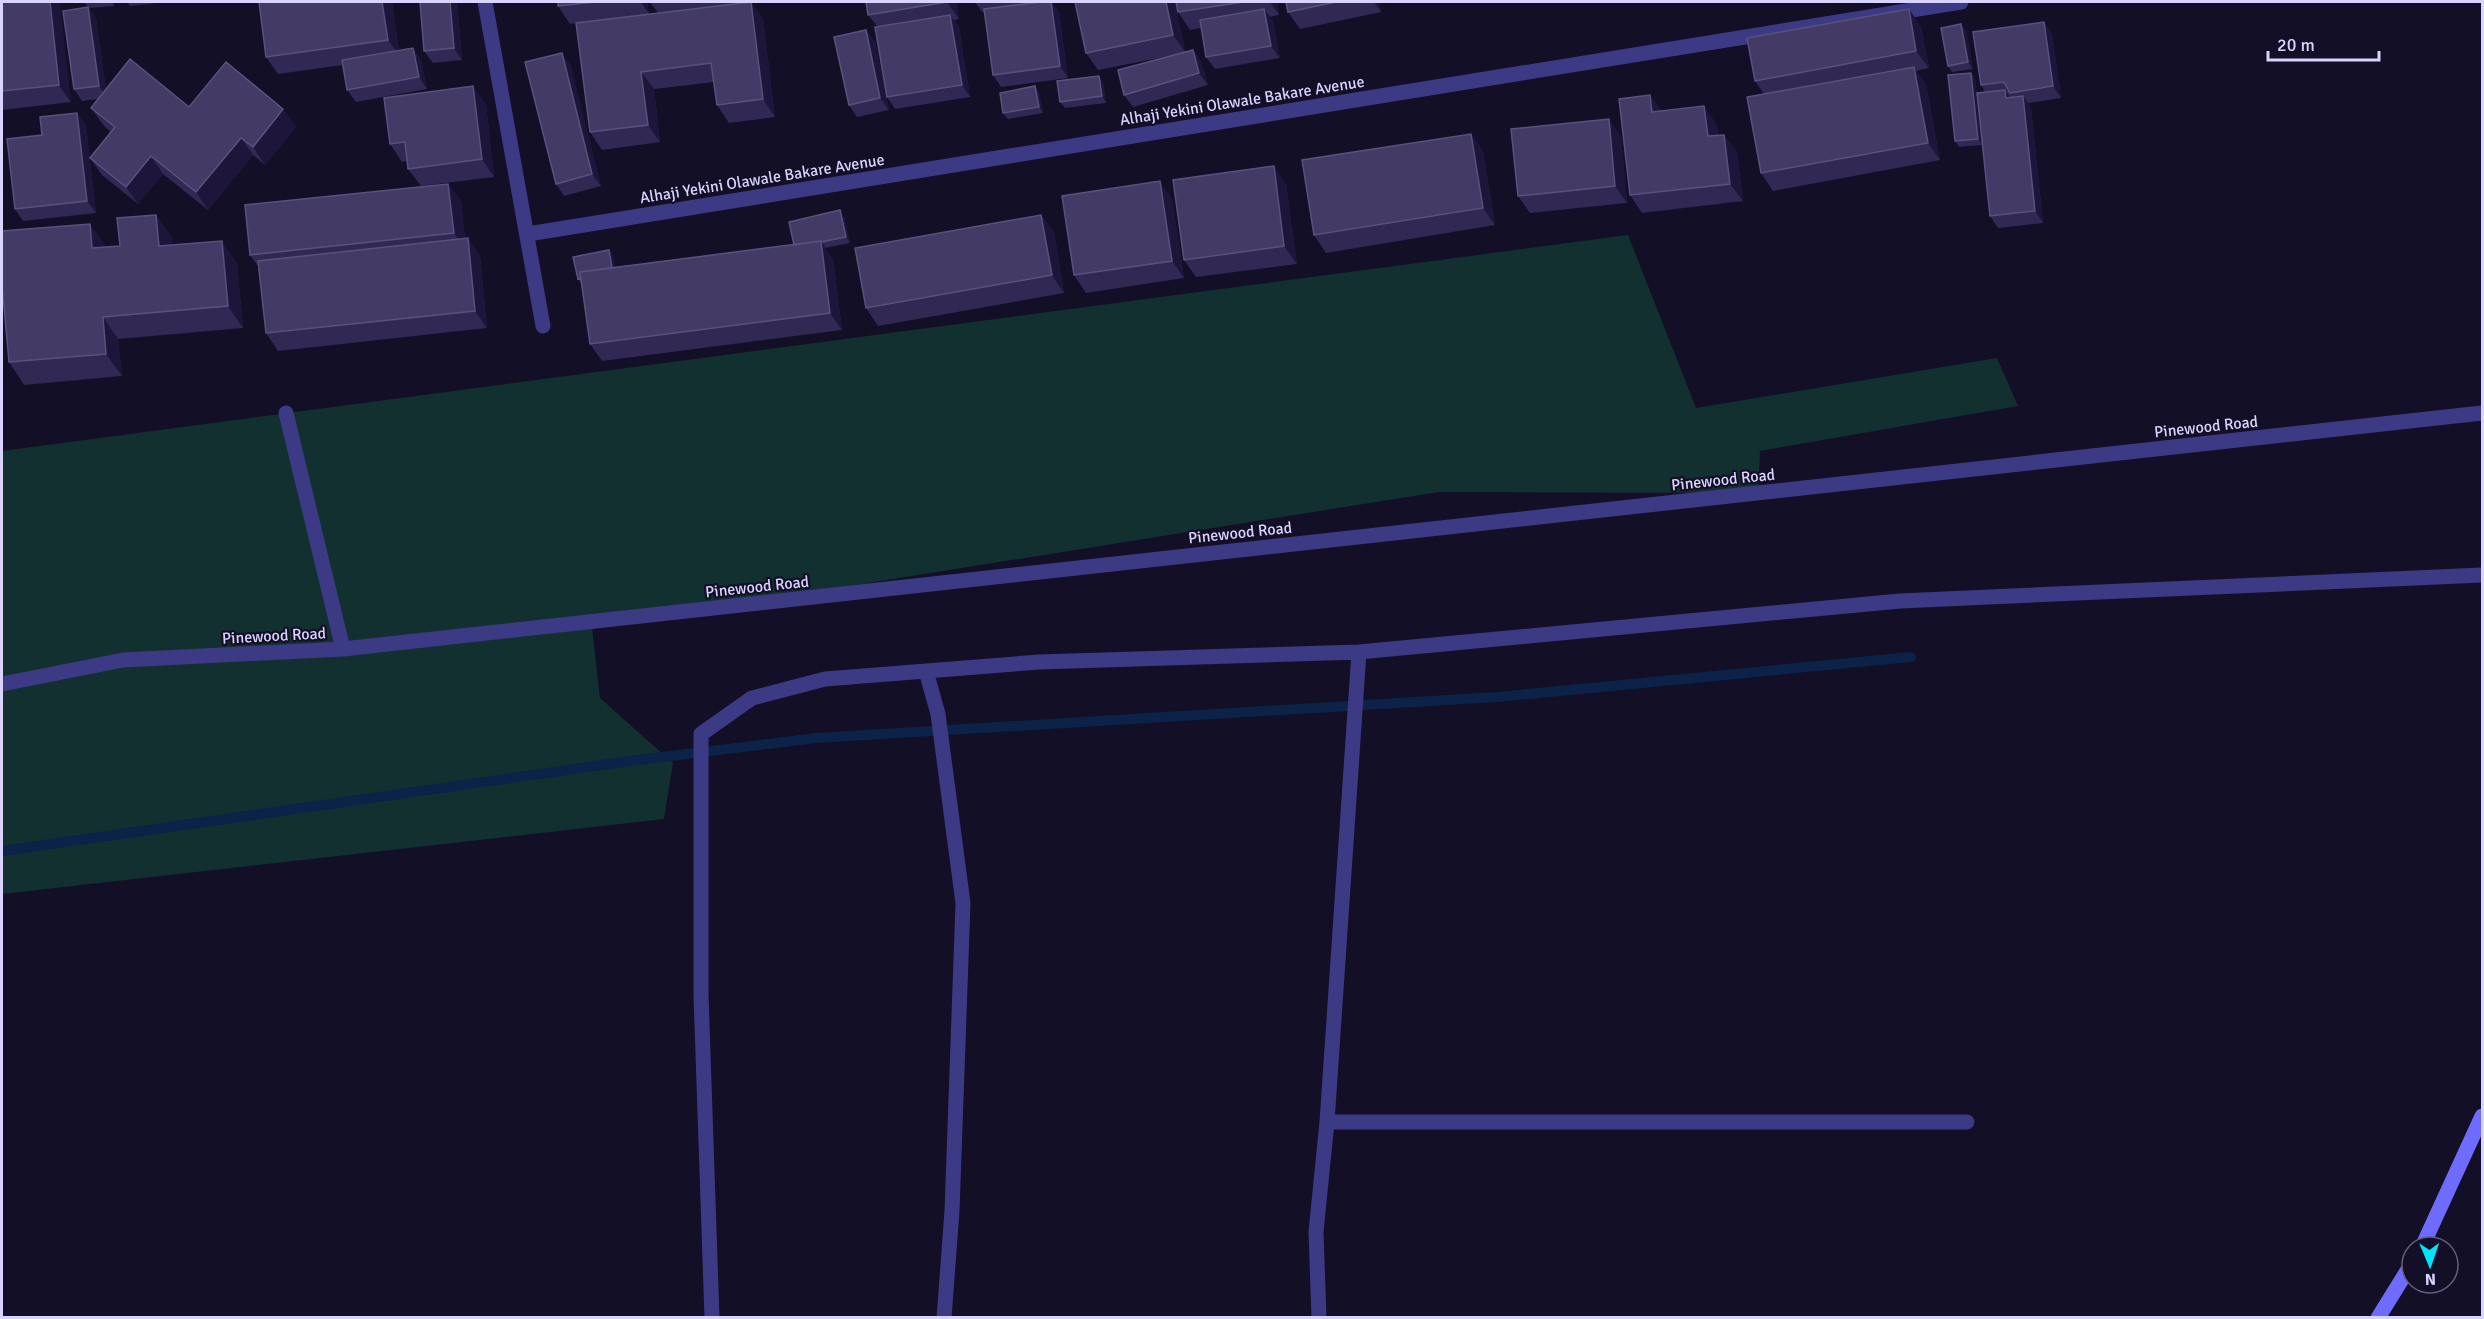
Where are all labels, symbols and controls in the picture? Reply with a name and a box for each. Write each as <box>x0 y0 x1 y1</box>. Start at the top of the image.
scale bar <box>2268 24 2379 62</box>
text: 20 m <box>2277 34 2315 56</box>
street label: Alhaji Yekini Olawale Bakare Avenue <box>1118 72 1366 130</box>
street label: Alhaji Yekini Olawale Bakare Avenue <box>638 150 886 208</box>
street label: Pinewood Road <box>2153 412 2259 442</box>
street label: Pinewood Road <box>1670 465 1776 495</box>
street label: Pinewood Road <box>1187 518 1293 548</box>
street label: Pinewood Road <box>704 572 810 602</box>
street label: Pinewood Road <box>222 623 327 649</box>
north arrow <box>2400 1235 2460 1295</box>
text: N <box>2425 1269 2436 1289</box>

